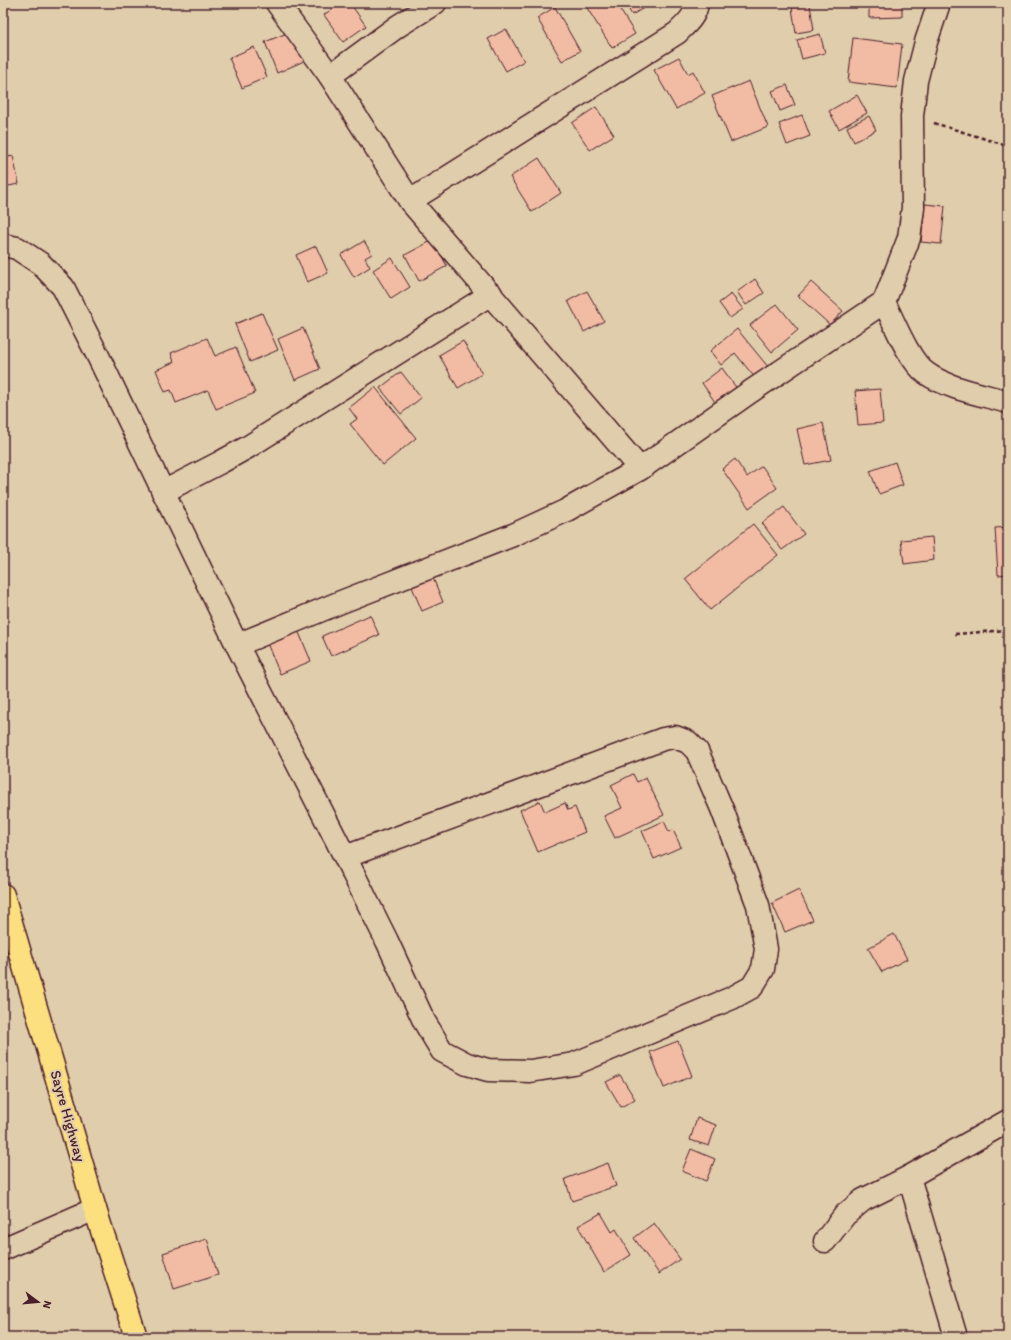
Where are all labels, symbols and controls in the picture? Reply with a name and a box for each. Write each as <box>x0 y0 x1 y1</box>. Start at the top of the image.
street label: Sayre Highway <box>46 1068 90 1164</box>
north arrow <box>18 1282 58 1322</box>
text: N <box>40 1299 54 1310</box>

